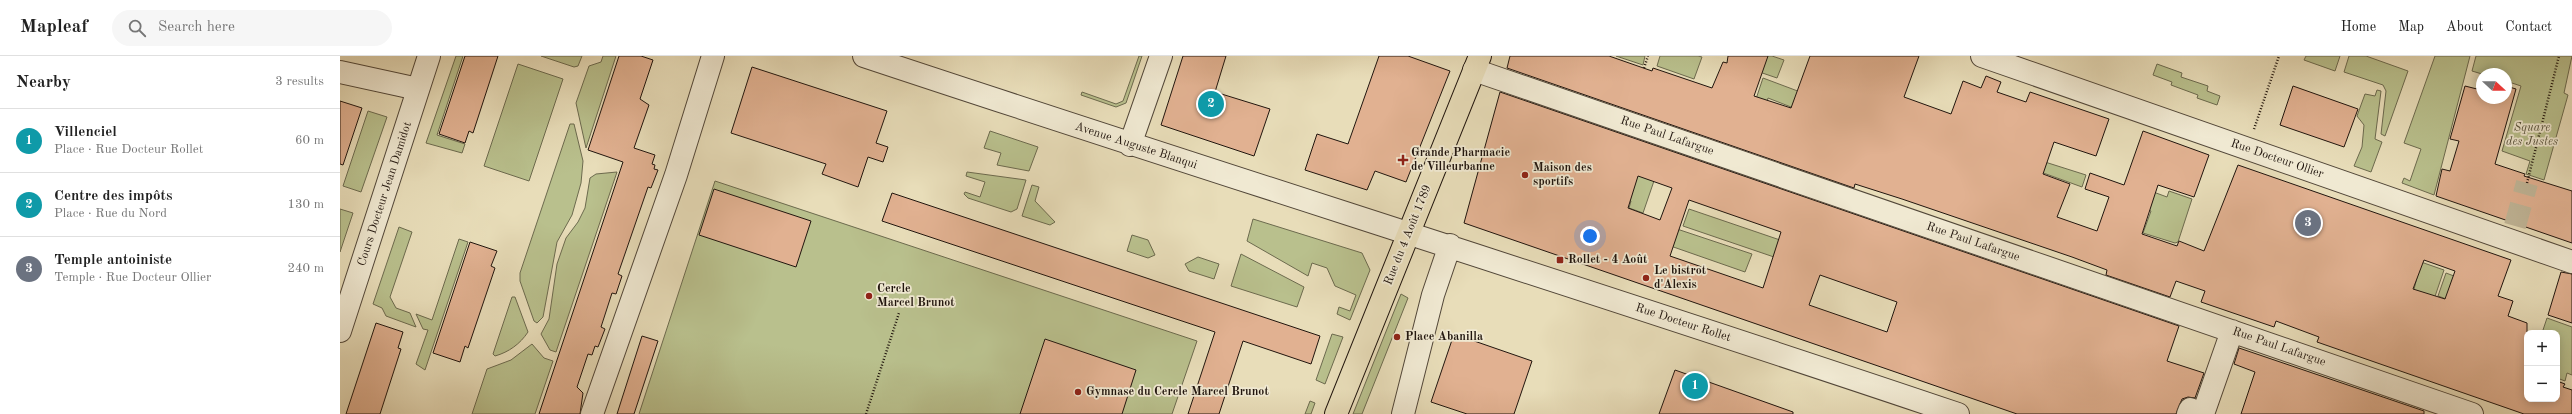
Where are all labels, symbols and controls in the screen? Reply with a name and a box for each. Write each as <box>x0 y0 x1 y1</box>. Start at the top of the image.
search box <box>112 10 392 46</box>
icon: search <box>126 17 148 39</box>
text: Mapleaf <box>20 18 88 37</box>
text: Search here <box>158 20 235 35</box>
text: Home <box>2341 20 2376 34</box>
text: Map <box>2398 20 2424 34</box>
text: About <box>2446 20 2483 34</box>
text: Contact <box>2505 20 2552 34</box>
north arrow <box>2476 68 2512 104</box>
text: Nearby <box>16 74 71 91</box>
text: 3 results <box>275 75 324 88</box>
pin: 2 <box>1198 89 1224 119</box>
street label: Rue Paul Lafargue <box>1619 114 1716 158</box>
street label: Cours Docteur Jean Damidot <box>356 120 414 268</box>
street label: Avenue Auguste Blanqui <box>1073 121 1199 171</box>
park label: Square des Justes <box>2506 122 2558 148</box>
text: Villenciel <box>54 125 117 140</box>
text: 1 <box>25 134 33 147</box>
text: 60 m <box>295 134 324 147</box>
street label: Rue Docteur Ollier <box>2229 137 2325 181</box>
text: Place · Rue Docteur Rollet <box>54 143 203 156</box>
place label: Grande Pharmacie de Villeurbanne <box>1411 147 1510 173</box>
marker: Grande Pharmacie de Villeurbanne <box>1398 155 1408 165</box>
place label: Maison des sportifs <box>1533 162 1592 188</box>
marker: Maison des sportifs <box>1520 170 1530 180</box>
street label: Rue du 4 Août 1789 <box>1382 183 1434 287</box>
text: Centre des impôts <box>54 189 172 204</box>
text: 2 <box>25 198 33 211</box>
text: 130 m <box>287 198 324 211</box>
text: Place · Rue du Nord <box>54 207 167 220</box>
pin: 3 <box>2295 208 2321 238</box>
street label: Rue Paul Lafargue <box>1925 220 2022 264</box>
your location <box>1580 226 1600 246</box>
text: Temple antoiniste <box>54 253 172 268</box>
place label: Rollet - 4 Août <box>1568 254 1648 266</box>
marker: Rollet - 4 Août <box>1555 255 1565 265</box>
text: 3 <box>25 262 33 275</box>
text: 240 m <box>287 262 324 275</box>
place label: Le bistrot d'Alexis <box>1654 265 1707 291</box>
text: Temple · Rue Docteur Ollier <box>54 271 211 284</box>
marker: Le bistrot d'Alexis <box>1641 273 1651 283</box>
place label: Cercle Marcel Brunot <box>877 283 955 309</box>
marker: Cercle Marcel Brunot <box>864 291 874 301</box>
street label: Rue Docteur Rollet <box>1634 302 1732 344</box>
street label: Rue Paul Lafargue <box>2231 325 2328 369</box>
map controls <box>2524 330 2560 402</box>
button: + <box>2524 330 2560 366</box>
place label: Place Abanilla <box>1405 331 1483 343</box>
marker: Place Abanilla <box>1392 332 1402 342</box>
button: − <box>2524 366 2560 402</box>
pin: 1 <box>1682 371 1708 401</box>
place label: Gymnase du Cercle Marcel Brunot <box>1086 386 1269 398</box>
marker: Gymnase du Cercle Marcel Brunot <box>1073 387 1083 397</box>

